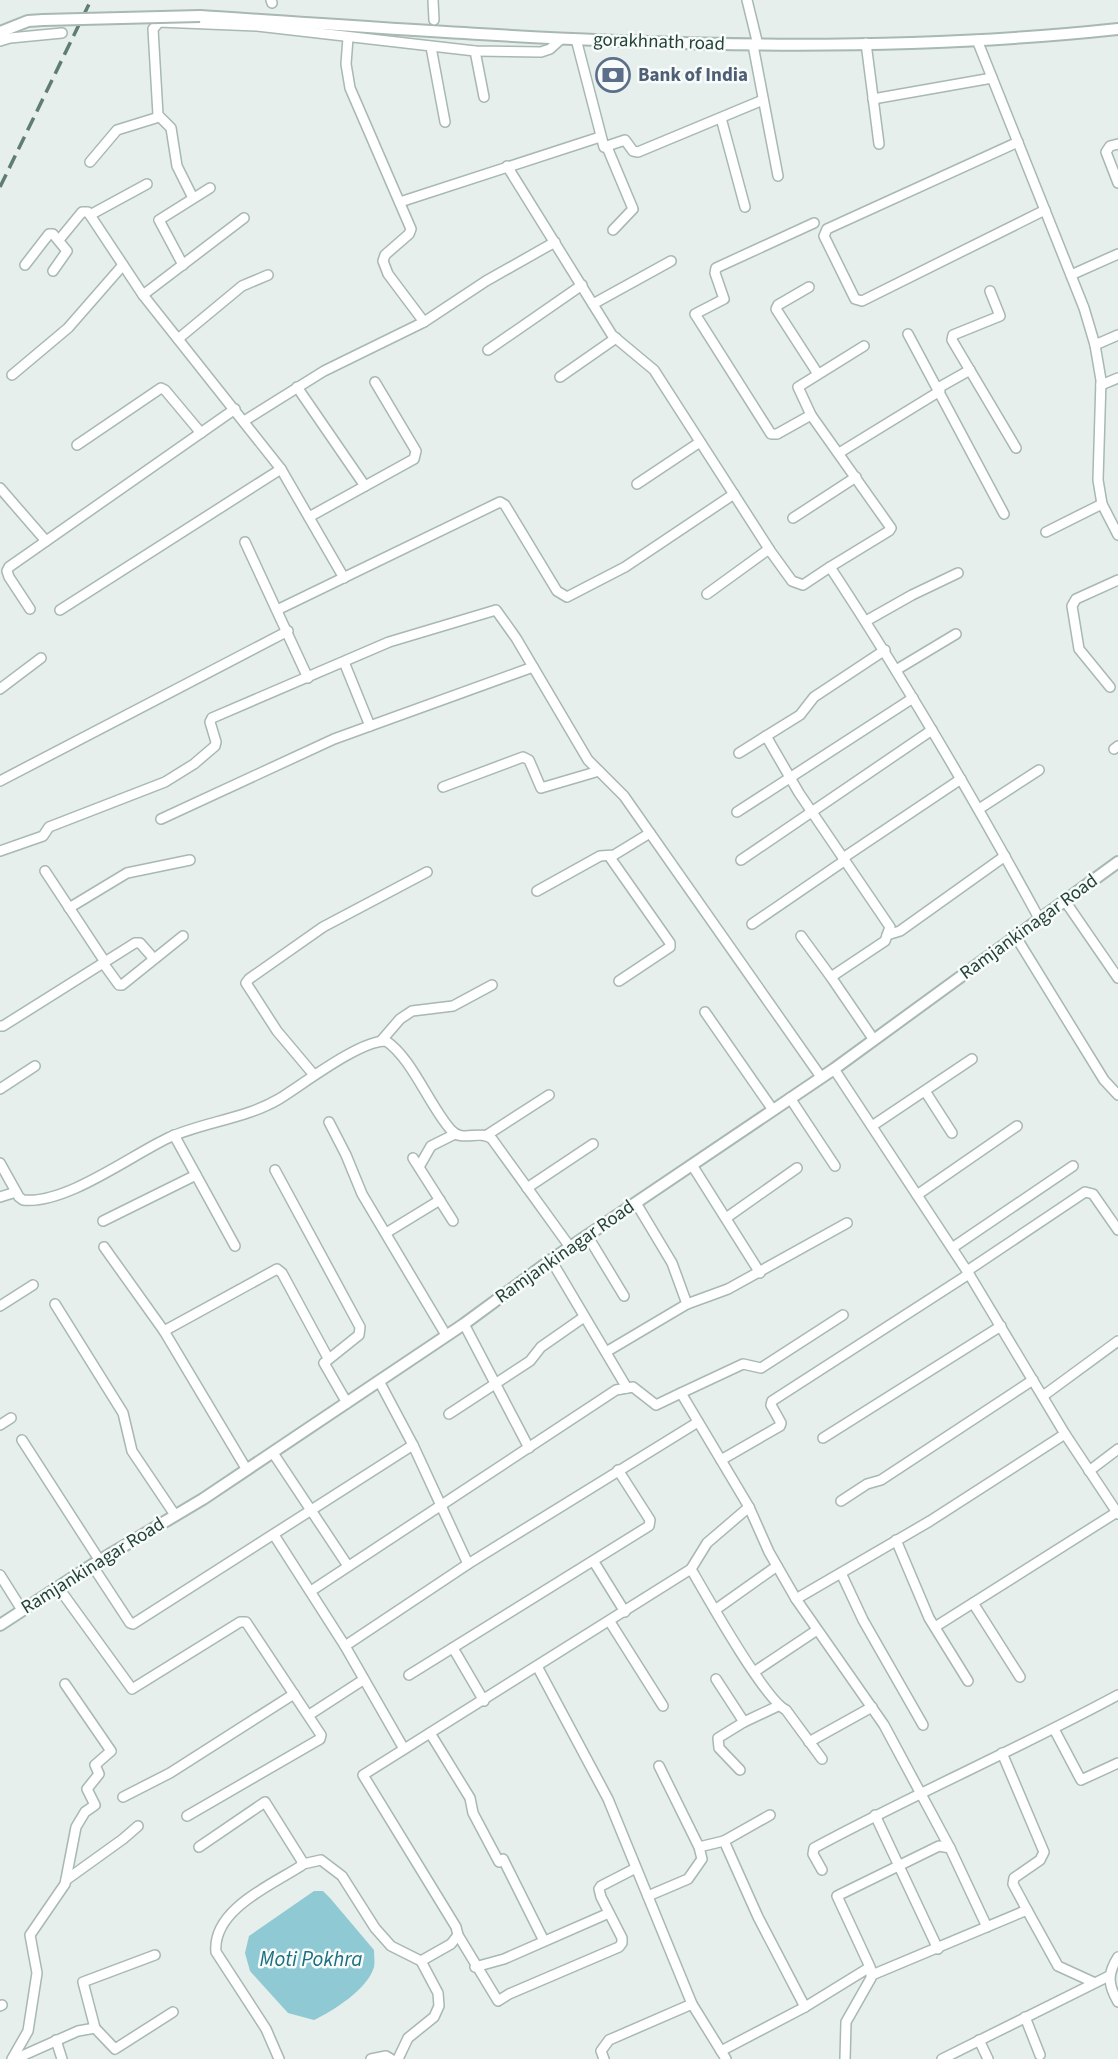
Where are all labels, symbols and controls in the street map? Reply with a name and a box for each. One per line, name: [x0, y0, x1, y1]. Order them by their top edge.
street label: gorakhnath road: [593, 26, 725, 58]
bank icon: Bank of India: [594, 56, 632, 94]
place label: Bank of India: [638, 62, 748, 89]
street label: Ramjankinagar Road: [954, 868, 1104, 986]
street label: Ramjankinagar Road: [490, 1194, 640, 1310]
street label: Ramjankinagar Road: [16, 1511, 170, 1621]
water label: Moti Pokhra: [260, 1944, 362, 1974]

